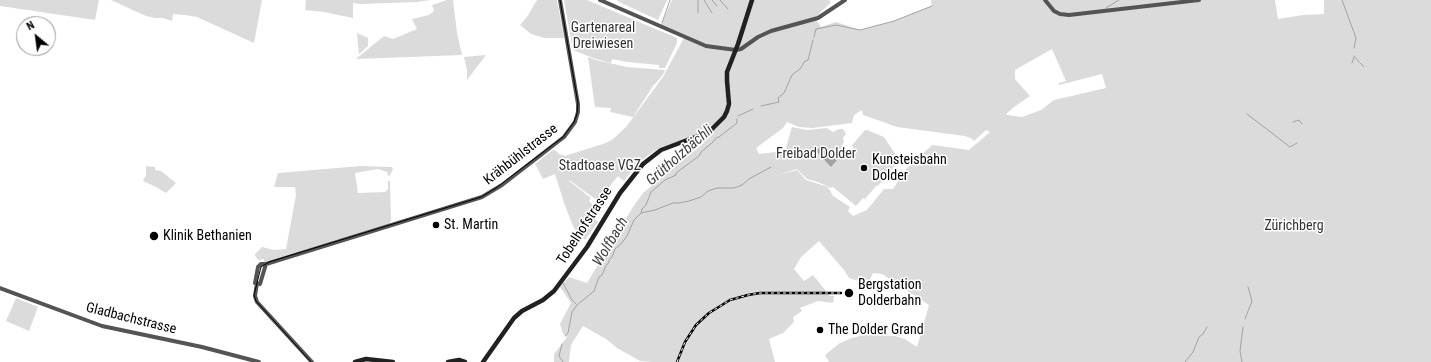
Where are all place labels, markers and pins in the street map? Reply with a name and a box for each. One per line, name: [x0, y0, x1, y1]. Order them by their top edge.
place label: Kunsteisbahn Dolder: [872, 152, 947, 184]
marker: Kunsteisbahn Dolder: [859, 163, 869, 173]
place label: St. Martin: [444, 217, 498, 233]
marker: St. Martin: [431, 220, 441, 230]
place label: Klinik Bethanien: [163, 228, 252, 244]
marker: Klinik Bethanien: [148, 230, 160, 242]
place label: Bergstation Dolderbahn: [858, 277, 922, 310]
marker: Bergstation Dolderbahn: [843, 287, 855, 299]
place label: The Dolder Grand: [828, 322, 924, 338]
marker: The Dolder Grand: [815, 325, 825, 335]

